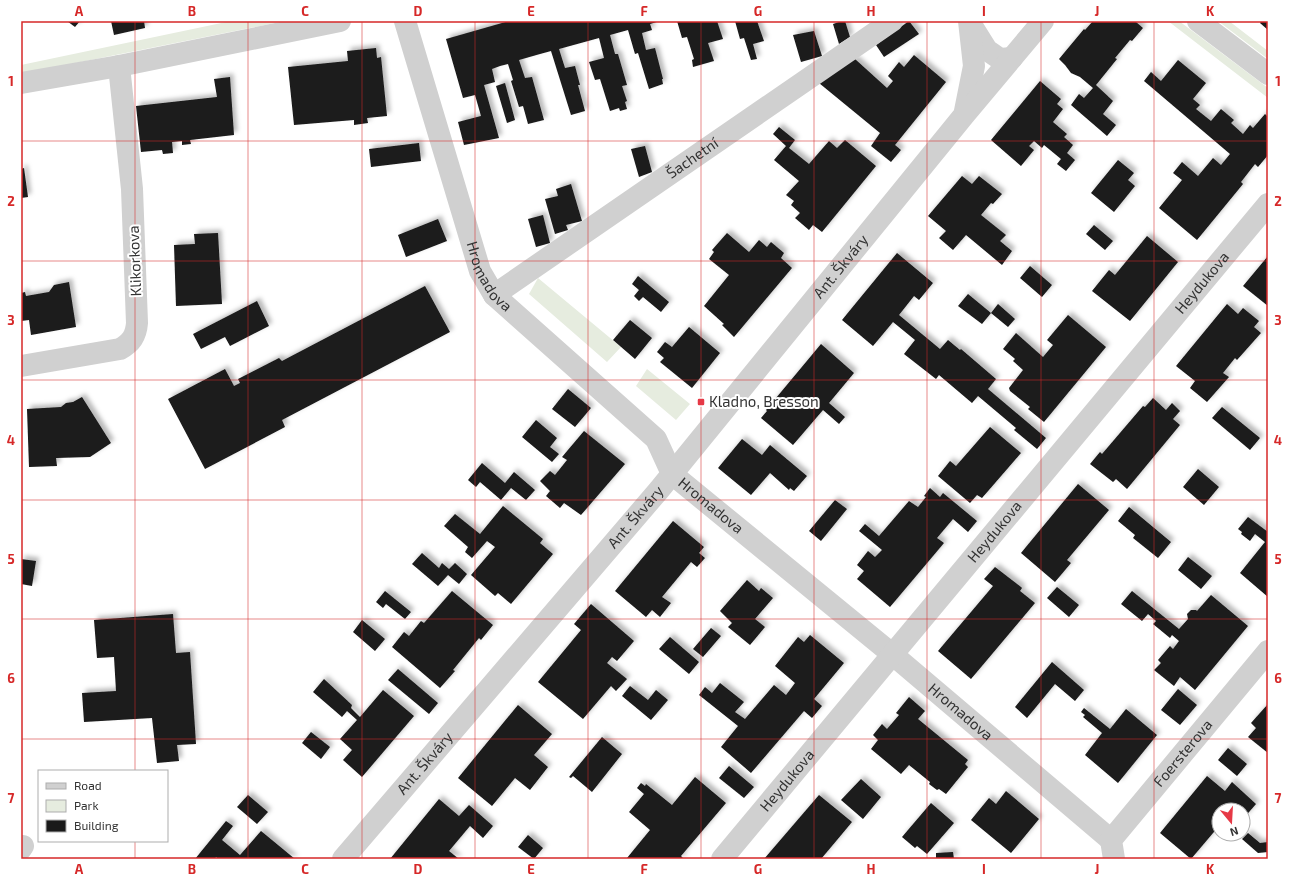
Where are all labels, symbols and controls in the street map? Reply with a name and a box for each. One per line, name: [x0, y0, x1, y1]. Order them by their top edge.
text: A: [75, 3, 84, 19]
text: B: [188, 3, 196, 19]
text: C: [301, 3, 309, 19]
text: D: [414, 3, 423, 19]
text: E: [527, 3, 535, 19]
text: F: [640, 3, 648, 19]
text: G: [754, 3, 762, 19]
text: H: [867, 3, 876, 19]
text: I: [982, 3, 986, 19]
text: J: [1095, 3, 1099, 19]
text: K: [1206, 3, 1215, 19]
text: 1: [8, 73, 14, 89]
text: 1: [1275, 73, 1281, 89]
street label: Šachetní: [663, 133, 722, 182]
text: 2: [7, 193, 15, 209]
text: 2: [1274, 193, 1282, 209]
street label: Klikorkova: [124, 225, 144, 297]
street label: Ant. Škváry: [809, 230, 871, 301]
street label: Hromadova: [464, 239, 516, 315]
street label: Heydukova: [1171, 248, 1232, 317]
text: 3: [7, 312, 15, 328]
text: 3: [1274, 312, 1282, 328]
place label: Kladno, Bresson: [709, 392, 819, 410]
marker: Kladno, Bresson: [696, 397, 706, 407]
text: 4: [7, 432, 15, 448]
text: 4: [1274, 432, 1282, 448]
street label: Hromadova: [675, 473, 748, 537]
street label: Ant. Škváry: [603, 482, 667, 552]
street label: Heydukova: [963, 497, 1025, 566]
text: 5: [7, 551, 15, 567]
text: 5: [1274, 551, 1282, 567]
text: 6: [7, 670, 15, 686]
text: 6: [1274, 670, 1282, 686]
street label: Hromadova: [925, 679, 997, 744]
street label: Foersterova: [1149, 715, 1215, 790]
street label: Ant. Škváry: [392, 728, 456, 798]
street label: Heydukova: [756, 745, 817, 815]
legend: [38, 770, 168, 842]
text: Road: [74, 778, 102, 792]
text: 7: [8, 790, 15, 806]
text: 7: [1275, 790, 1282, 806]
text: Park: [74, 798, 99, 812]
north arrow: [1211, 802, 1251, 842]
text: Building: [74, 818, 119, 832]
text: N: [1228, 825, 1240, 839]
text: A: [75, 861, 84, 877]
text: B: [188, 861, 196, 877]
text: C: [301, 861, 309, 877]
text: D: [414, 861, 423, 877]
text: E: [527, 861, 535, 877]
text: F: [640, 861, 648, 877]
text: G: [754, 861, 762, 877]
text: H: [867, 861, 876, 877]
text: I: [982, 861, 986, 877]
text: J: [1095, 861, 1099, 877]
text: K: [1206, 861, 1215, 877]

